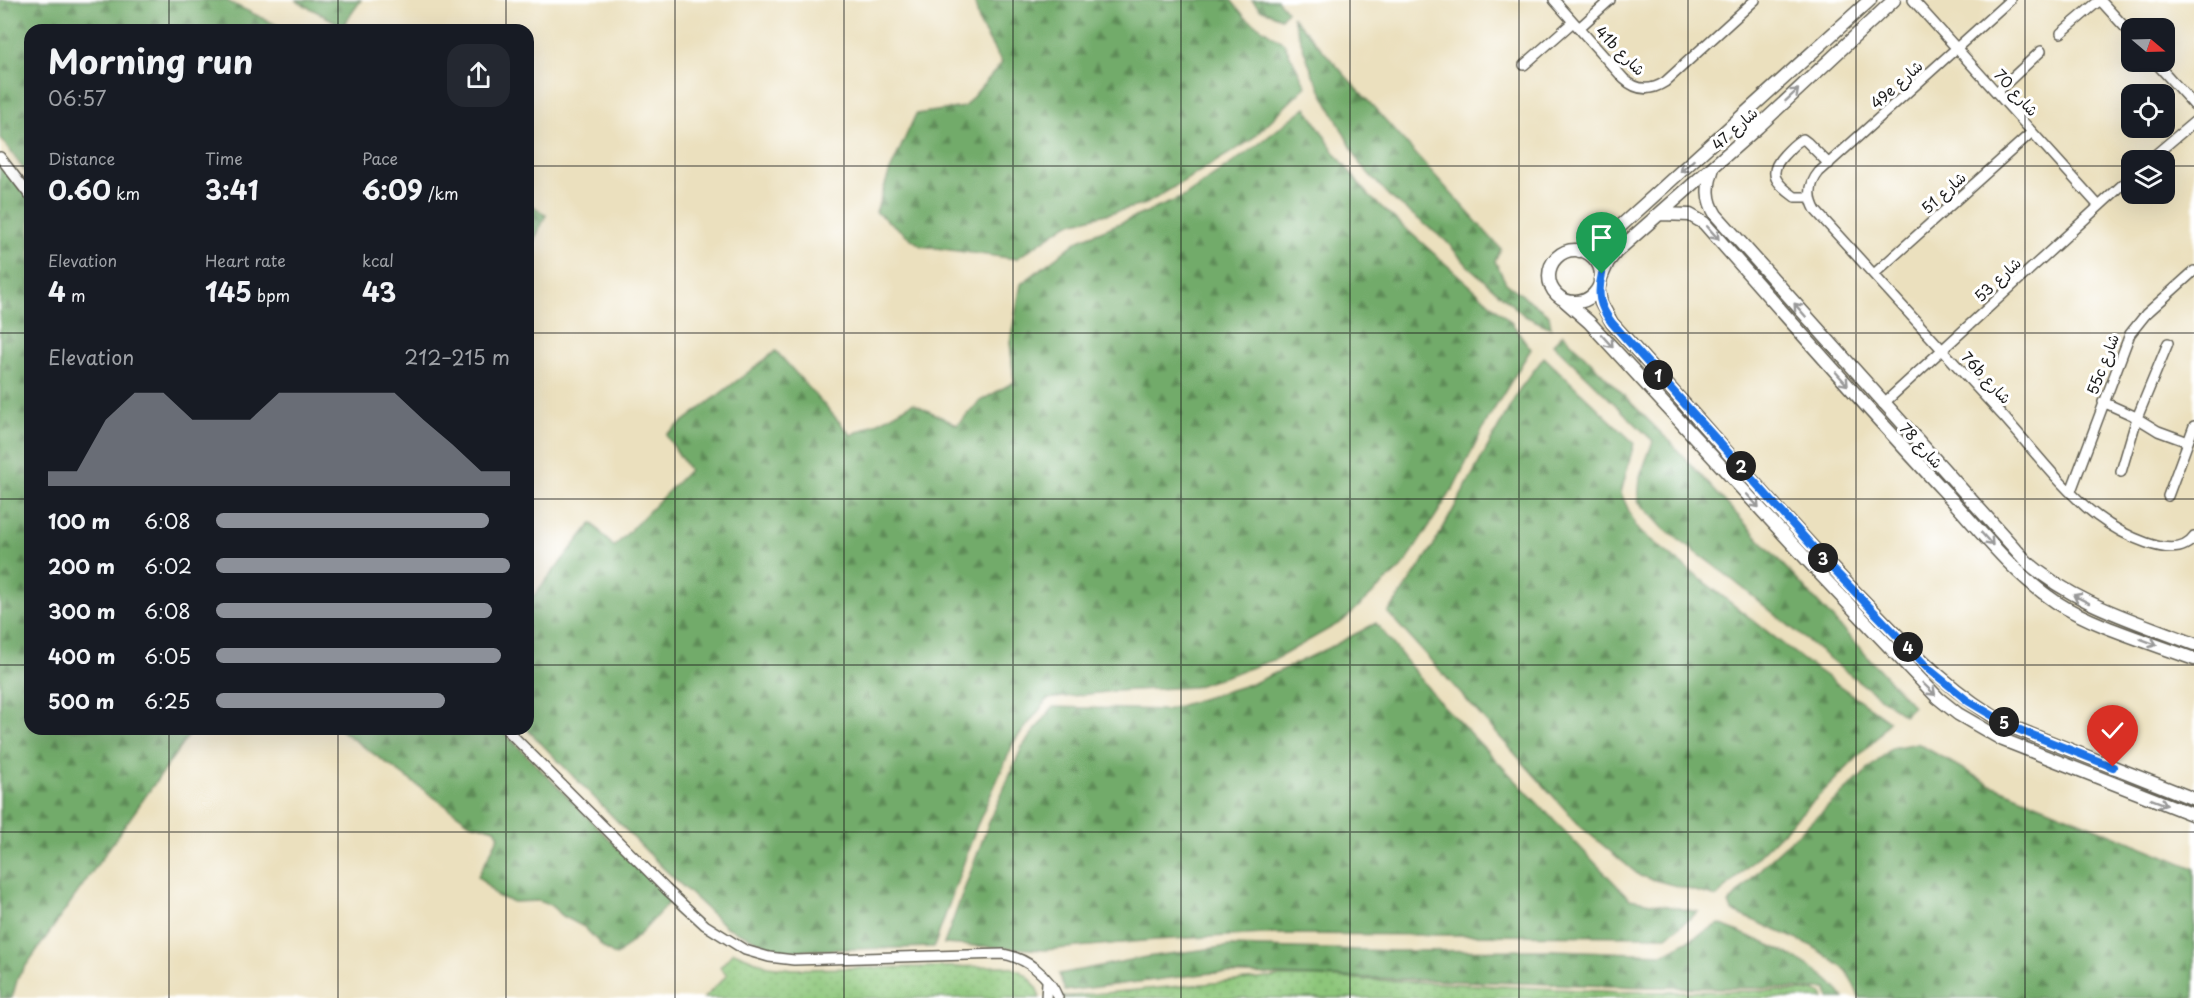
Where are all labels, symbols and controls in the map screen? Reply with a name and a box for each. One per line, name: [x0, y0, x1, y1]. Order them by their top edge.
north arrow: [2121, 18, 2175, 72]
map controls: [2121, 18, 2175, 204]
street label: 41b شارع: [1591, 20, 1651, 80]
text: Morning run: [48, 35, 253, 85]
button: share: [447, 44, 510, 107]
street label: 49e شارع: [1865, 54, 1927, 114]
street label: شارع 70: [1990, 63, 2044, 121]
text: 06:57: [48, 83, 106, 113]
button: locate: [2121, 84, 2175, 138]
one-way arrow: [1784, 88, 1799, 102]
street label: شارع 47: [1706, 101, 1762, 155]
text: Distance: [48, 146, 115, 170]
text: Time: [205, 146, 243, 170]
text: Pace: [362, 146, 398, 170]
button: layers: [2121, 150, 2175, 204]
one-way arrow: [1679, 159, 1694, 173]
street label: شارع 51: [1915, 166, 1971, 218]
text: 0.60: [48, 170, 111, 209]
text: 3:41: [205, 170, 259, 209]
text: 6:09: [362, 170, 423, 209]
text: km: [111, 181, 140, 205]
text: /km: [423, 181, 459, 205]
pin: [1576, 212, 1627, 274]
icon: arrive: [1585, 221, 1618, 254]
one-way arrow: [1706, 225, 1720, 240]
text: Elevation: [48, 248, 117, 272]
text: Heart rate: [205, 248, 286, 272]
text: kcal: [362, 248, 394, 272]
street label: شارع 53: [1968, 251, 2026, 307]
text: 4: [48, 272, 66, 311]
text: 145: [205, 272, 252, 311]
text: 43: [362, 272, 396, 311]
text: m: [66, 283, 85, 307]
text: bpm: [252, 283, 290, 307]
one-way arrow: [1793, 303, 1807, 318]
street label: 55c شارع: [2080, 330, 2124, 398]
one-way arrow: [1600, 333, 1614, 348]
text: Elevation: [48, 342, 134, 372]
text: 212–215 m: [404, 342, 510, 372]
street label: 76b شارع: [1957, 346, 2017, 408]
pin: 1: [1643, 360, 1673, 390]
text: 1: [1654, 363, 1662, 387]
one-way arrow: [1835, 371, 1849, 386]
street label: شارع 78: [1895, 417, 1949, 473]
pin: 2: [1726, 451, 1756, 481]
text: 2: [1735, 454, 1747, 478]
one-way arrow: [1746, 493, 1760, 508]
text: 100 m: [48, 506, 110, 536]
text: 6:08: [144, 506, 191, 536]
one-way arrow: [1980, 531, 1994, 546]
pin: 3: [1808, 543, 1838, 573]
text: 3: [1818, 546, 1828, 570]
text: 200 m: [48, 551, 115, 581]
text: 6:02: [144, 551, 192, 581]
one-way arrow: [2073, 592, 2091, 604]
text: 300 m: [48, 596, 116, 626]
text: 6:08: [144, 596, 191, 626]
pin: 4: [1893, 632, 1923, 662]
text: 4: [1903, 635, 1913, 659]
one-way arrow: [2139, 637, 2158, 648]
text: 400 m: [48, 641, 116, 671]
text: 6:05: [144, 641, 191, 671]
one-way arrow: [1921, 682, 1936, 696]
text: 500 m: [48, 686, 115, 716]
text: 6:25: [144, 686, 190, 716]
pin: [2087, 705, 2138, 767]
pin: 5: [1989, 707, 2019, 737]
text: 5: [1999, 710, 2009, 734]
icon: check: [2096, 714, 2129, 747]
one-way arrow: [2149, 797, 2168, 808]

